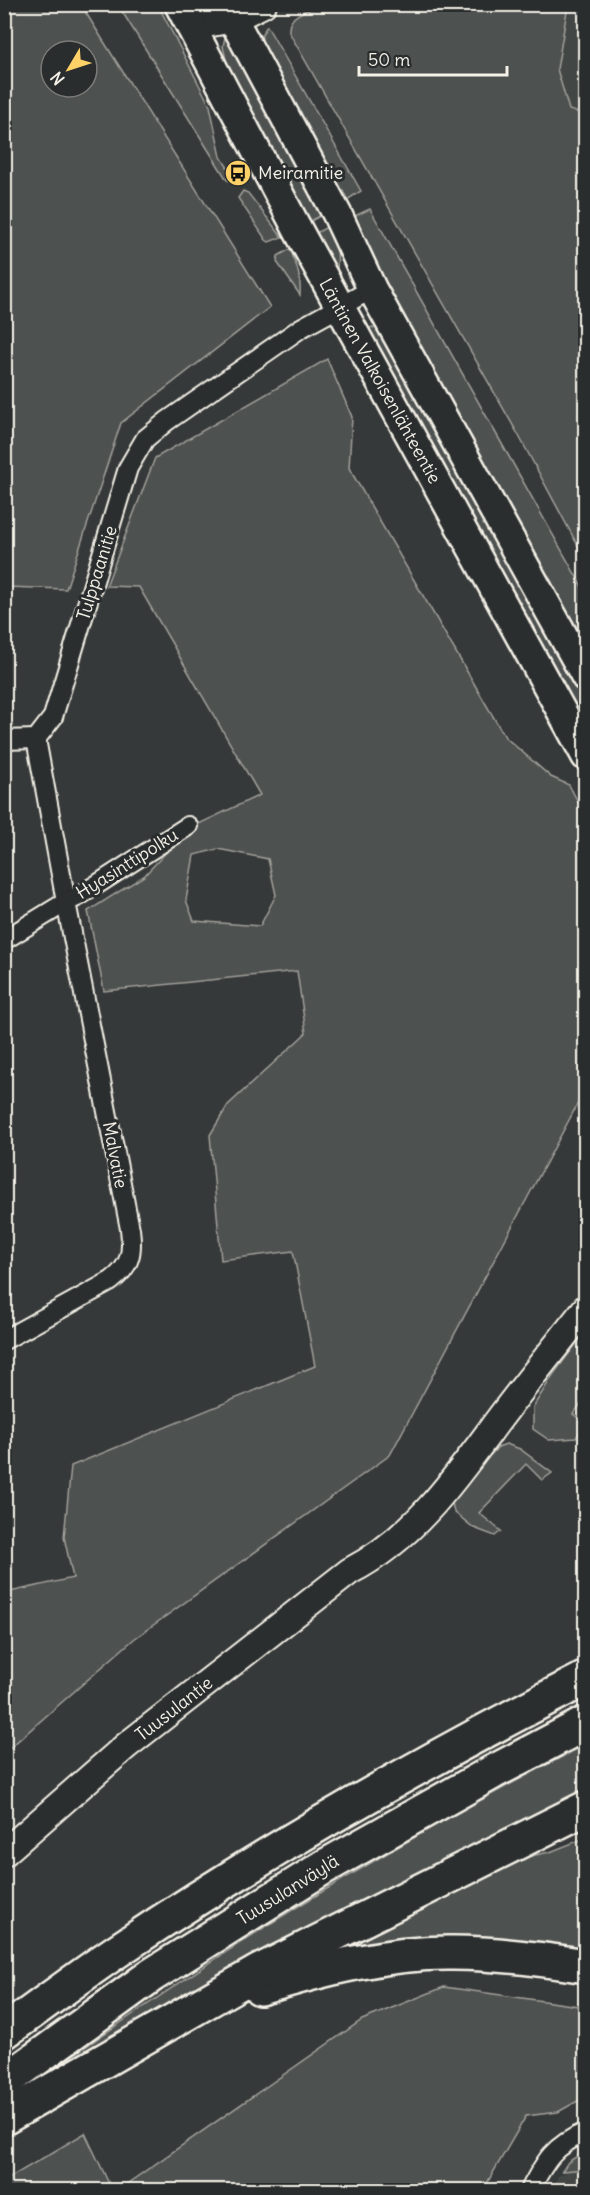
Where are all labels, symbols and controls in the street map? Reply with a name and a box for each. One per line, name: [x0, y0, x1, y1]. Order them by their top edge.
north arrow: [39, 39, 99, 99]
scale bar: [359, 39, 508, 77]
text: 50 m: [368, 48, 410, 71]
text: N: [46, 68, 69, 89]
bus stop icon: Meiramitie: [223, 158, 253, 188]
place label: Meiramitie: [258, 161, 343, 184]
street label: Läntinen Valkoisenlähteentie: [314, 274, 447, 488]
street label: Tulppaanitie: [71, 523, 122, 623]
street label: Hyasinttipolku: [71, 823, 182, 904]
street label: Malvatie: [98, 1120, 133, 1190]
street label: Tuusulantie: [130, 1671, 217, 1746]
street label: Tuusulanväylä: [233, 1849, 343, 1930]

